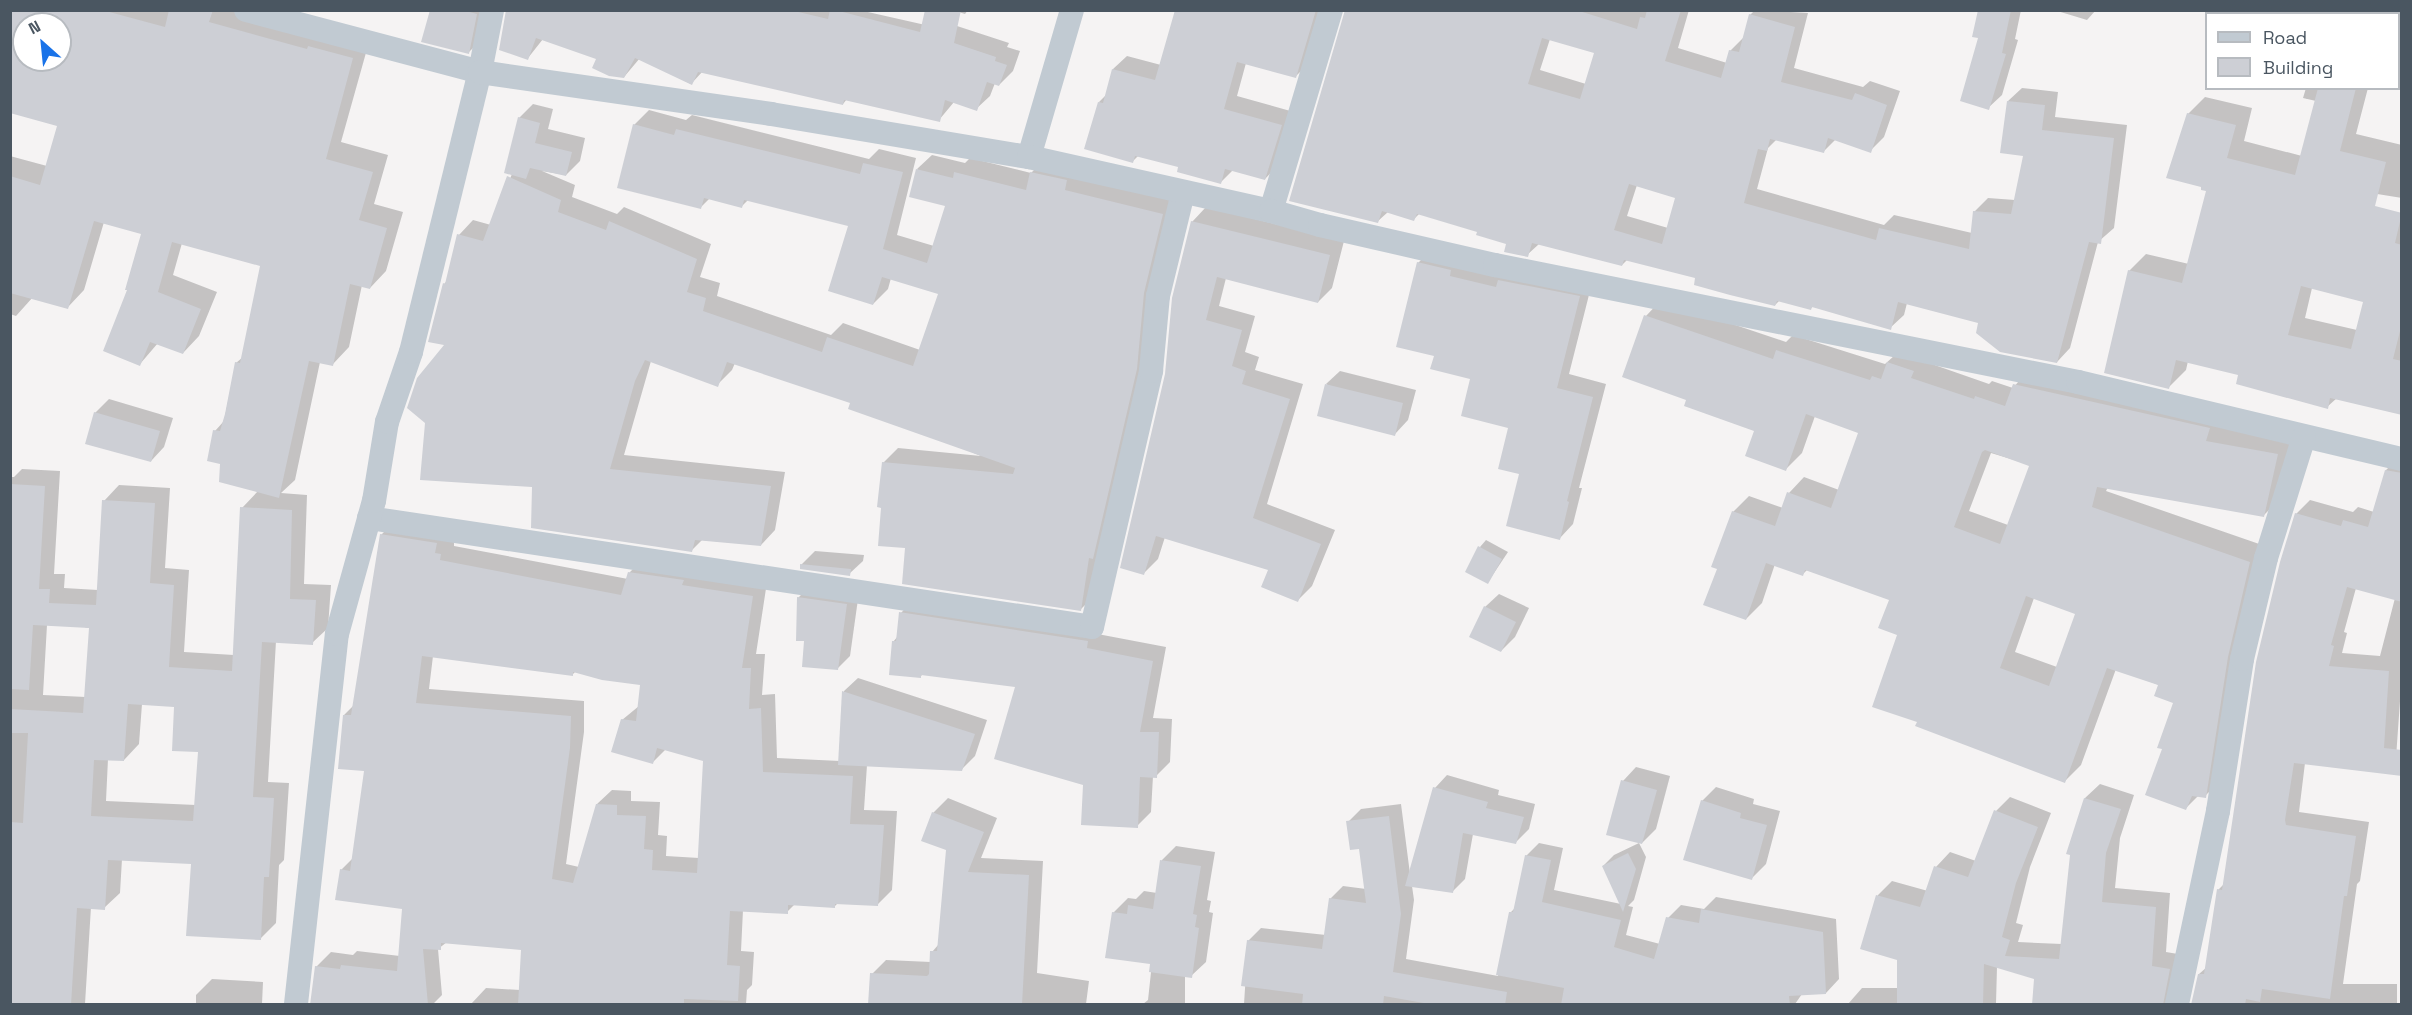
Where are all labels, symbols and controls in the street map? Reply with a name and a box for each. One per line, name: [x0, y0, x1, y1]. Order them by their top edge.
north arrow: [12, 12, 72, 72]
legend: [2205, 12, 2400, 90]
text: N: [25, 16, 44, 39]
text: Road: [2263, 26, 2307, 49]
text: Building: [2263, 56, 2333, 79]

